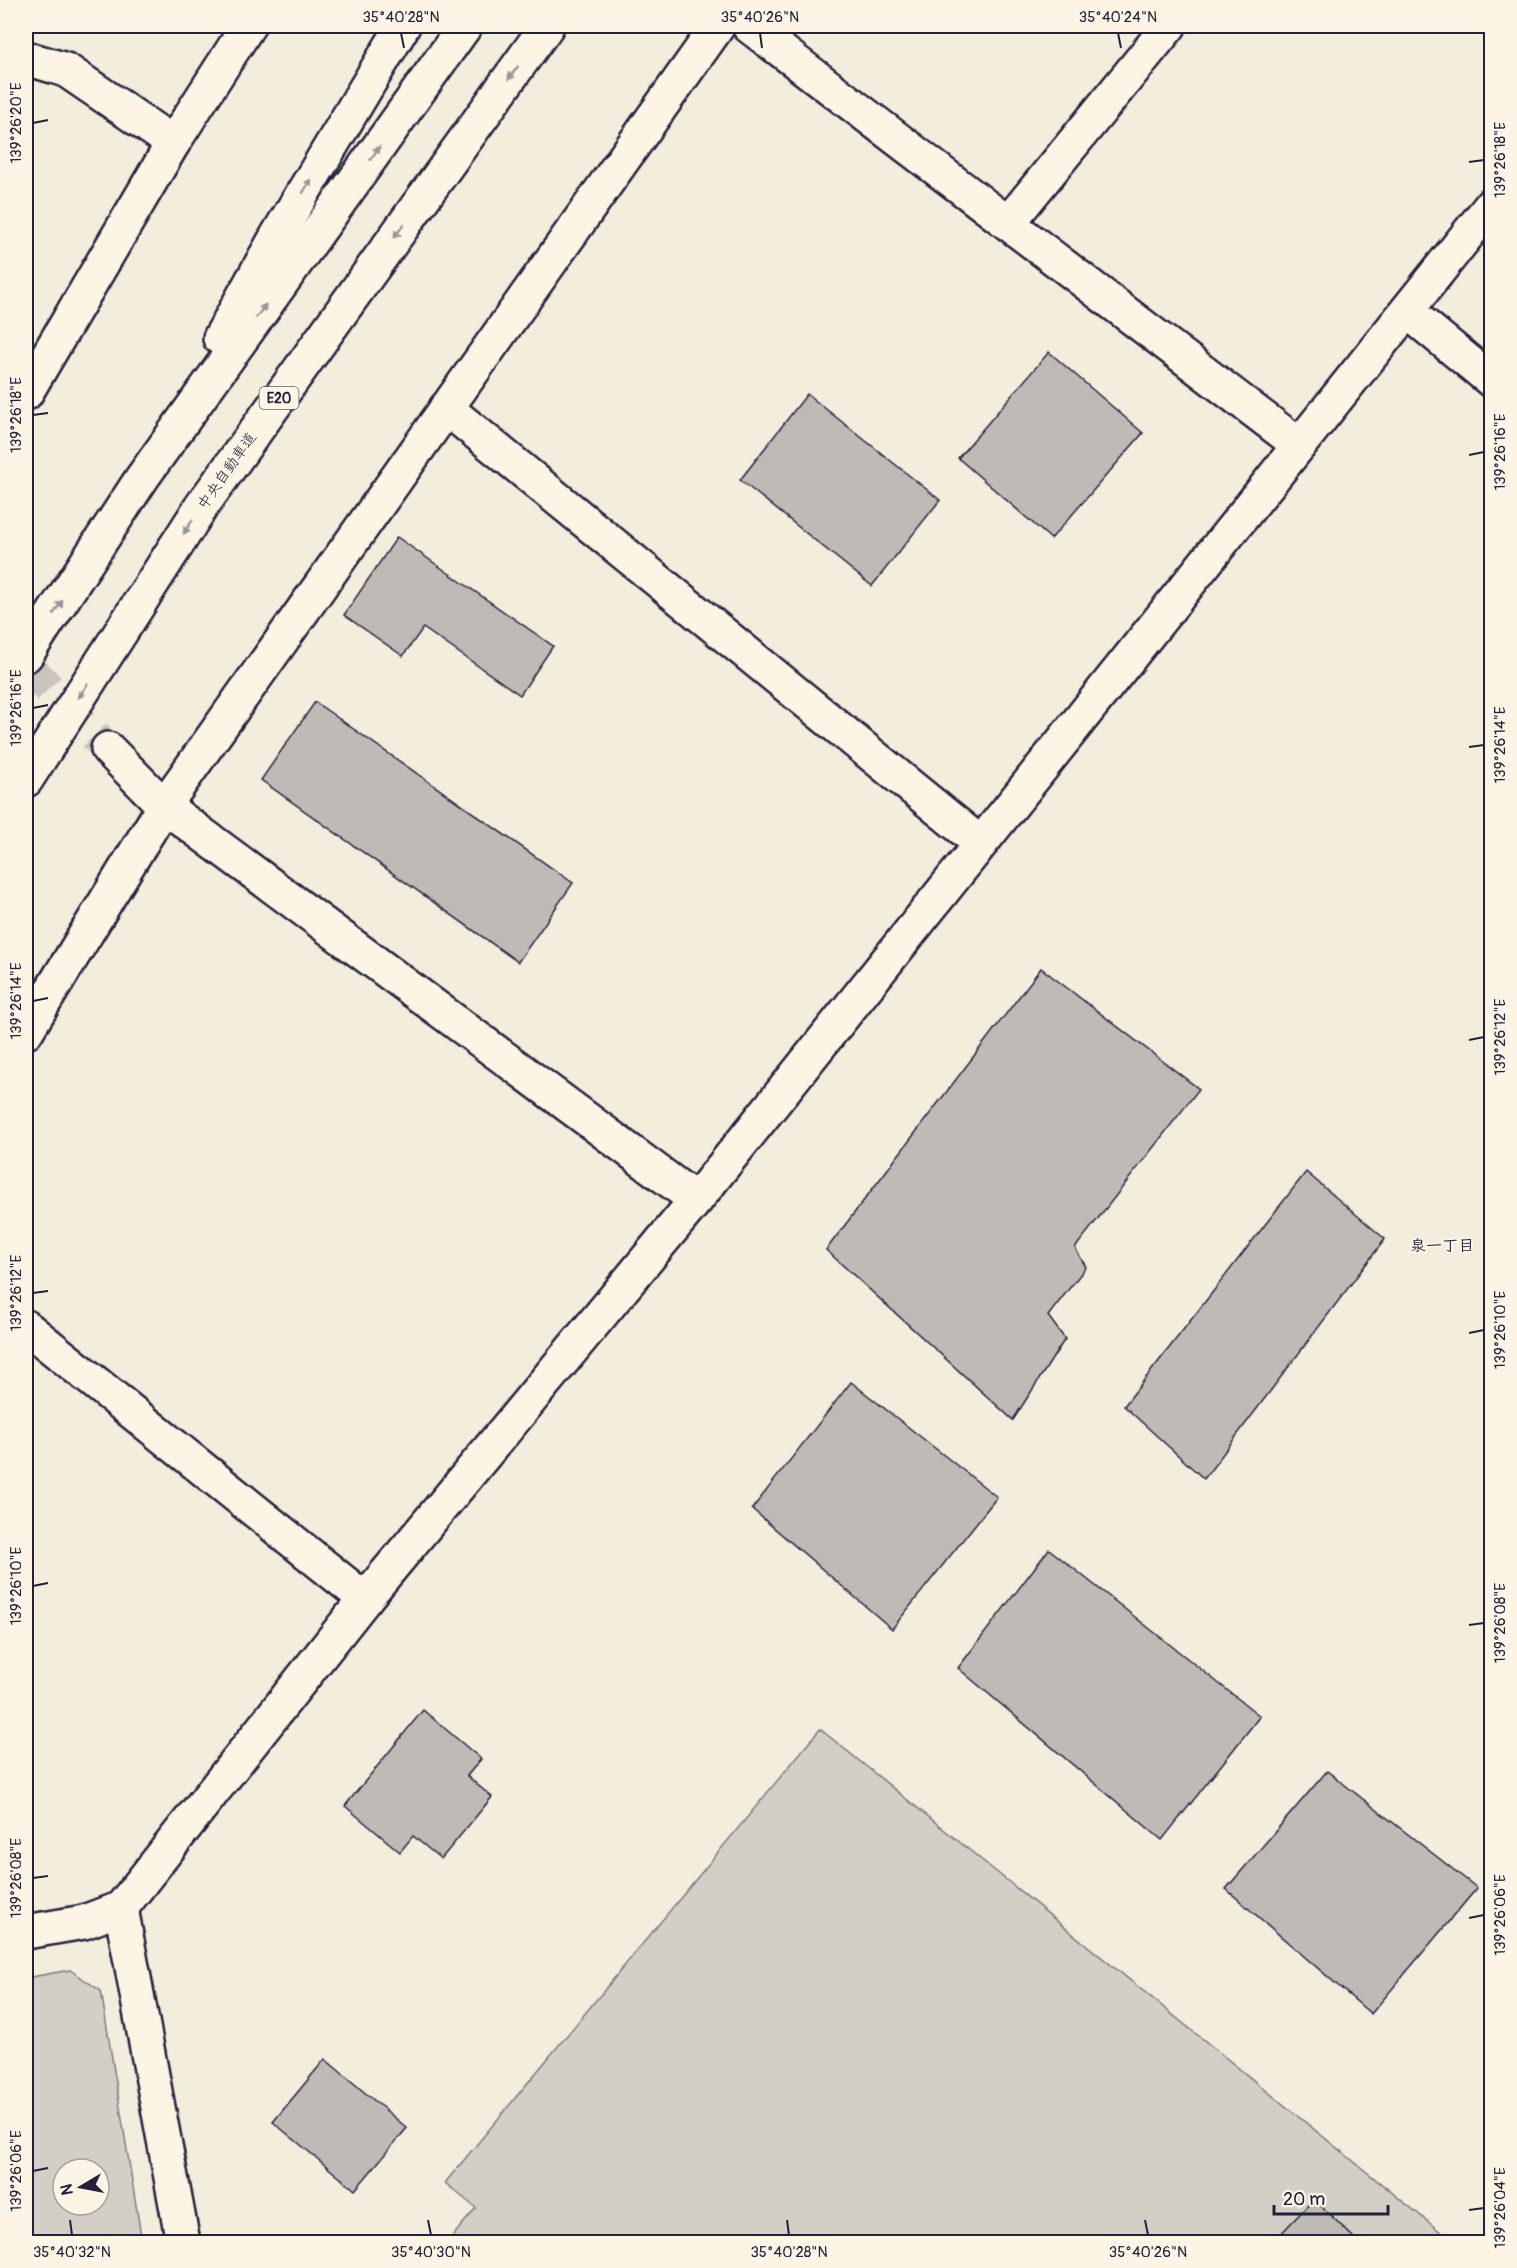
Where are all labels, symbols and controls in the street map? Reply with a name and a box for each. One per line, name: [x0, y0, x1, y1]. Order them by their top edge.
text: 35°40'28"N: [362, 8, 440, 27]
text: 35°40'26"N: [721, 8, 799, 27]
text: 35°40'24"N: [1079, 8, 1157, 27]
one-way arrow: [507, 65, 519, 80]
text: 139°26'20"E: [7, 82, 26, 164]
text: 139°26'18"E: [1491, 122, 1510, 198]
one-way arrow: [369, 145, 381, 161]
one-way arrow: [302, 178, 313, 194]
one-way arrow: [393, 223, 405, 239]
one-way arrow: [255, 304, 267, 319]
text: 139°26'18"E: [7, 377, 26, 453]
road number: E20: [260, 387, 298, 409]
text: 139°26'16"E: [1491, 413, 1510, 491]
street label: 中央自動車道: [193, 429, 261, 513]
one-way arrow: [183, 519, 194, 535]
one-way arrow: [52, 598, 63, 615]
text: 139°26'16"E: [7, 669, 26, 747]
one-way arrow: [77, 683, 88, 699]
text: 139°26'14"E: [1491, 706, 1510, 784]
text: 139°26'14"E: [7, 962, 26, 1040]
text: 139°26'12"E: [1491, 998, 1510, 1075]
district label: 泉一丁目: [1410, 1236, 1474, 1256]
text: 139°26'12"E: [7, 1254, 26, 1331]
text: 139°26'10"E: [1491, 1290, 1510, 1369]
text: 139°26'10"E: [7, 1546, 26, 1625]
text: 139°26'08"E: [1491, 1583, 1510, 1663]
text: 139°26'08"E: [7, 1838, 26, 1918]
text: 139°26'06"E: [1491, 1874, 1510, 1956]
text: 139°26'06"E: [7, 2130, 26, 2212]
north arrow: [51, 2157, 111, 2217]
text: 139°26'04"E: [1491, 2167, 1510, 2249]
scale bar: [1274, 2178, 1388, 2216]
text: N: [56, 2182, 78, 2196]
text: 20 m: [1283, 2188, 1325, 2211]
text: 35°40'32"N: [33, 2243, 111, 2262]
text: 35°40'30"N: [391, 2243, 471, 2262]
text: 35°40'28"N: [750, 2243, 828, 2262]
text: 35°40'26"N: [1109, 2243, 1187, 2262]

